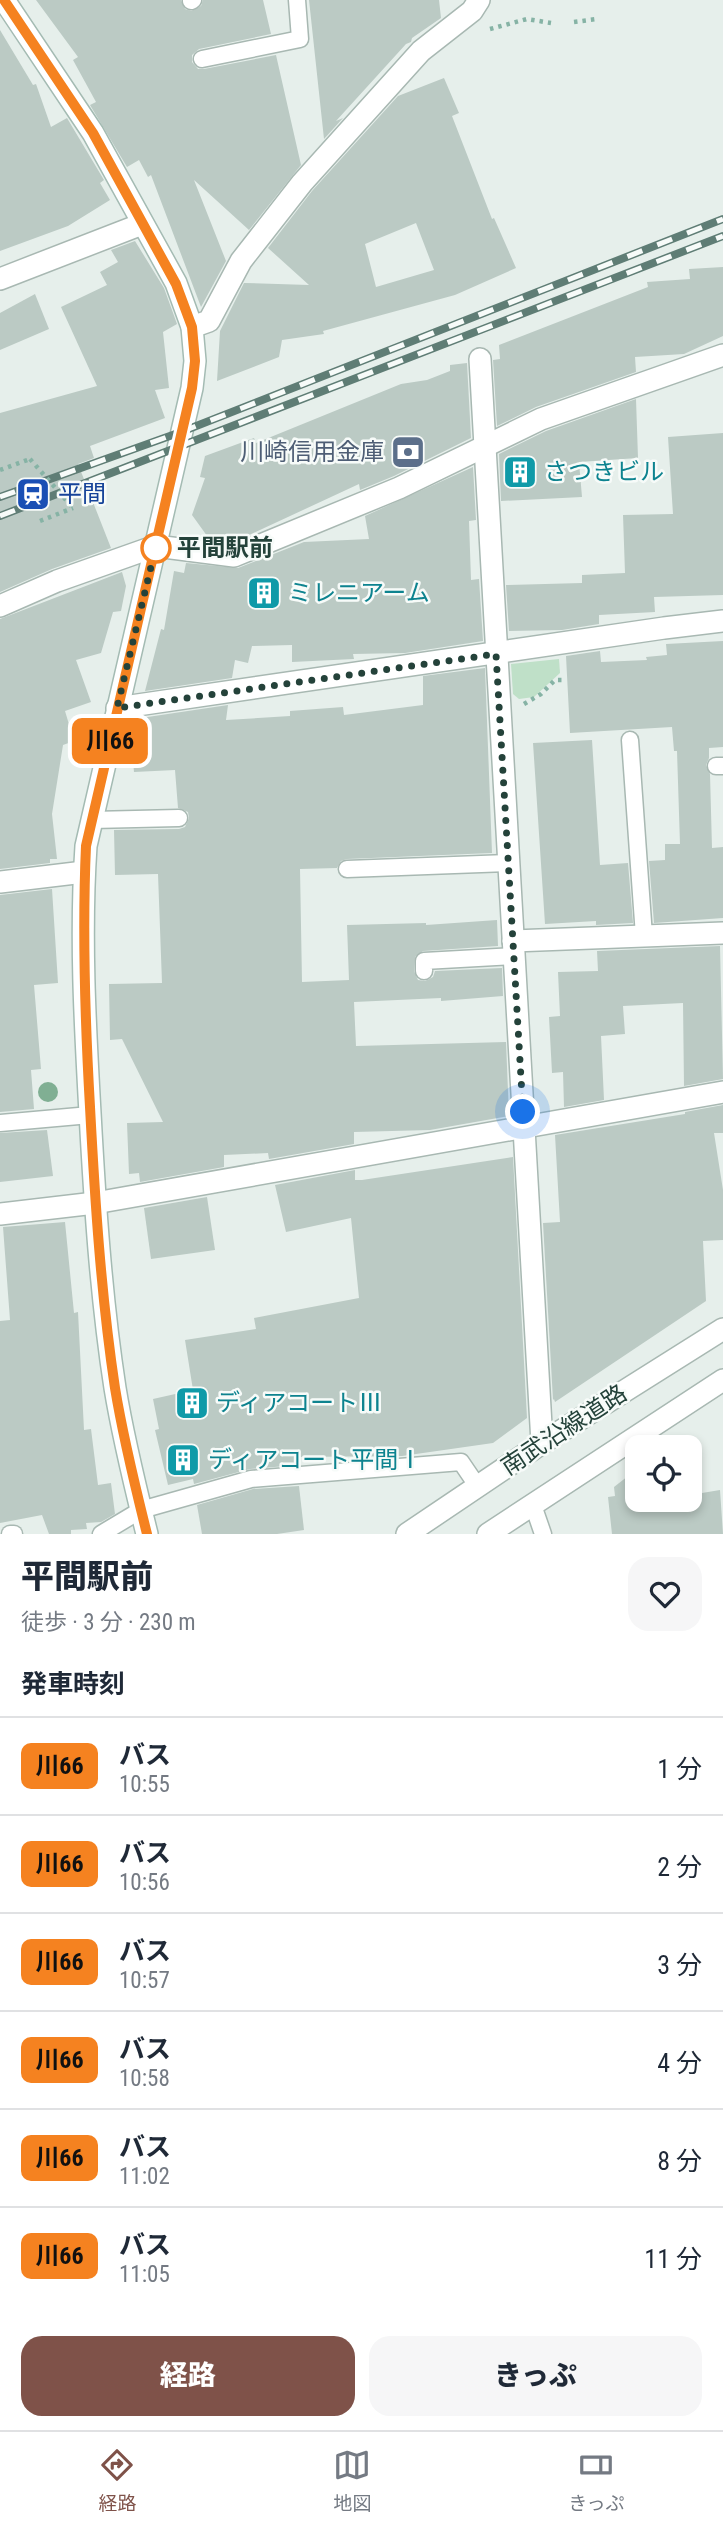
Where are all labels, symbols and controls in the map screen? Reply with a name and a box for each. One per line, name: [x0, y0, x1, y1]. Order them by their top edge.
bank icon: 川崎信用金庫: [389, 433, 427, 471]
place label: 川崎信用金庫: [240, 438, 384, 466]
building icon: さつきビル: [501, 453, 539, 491]
place label: さつきビル: [544, 458, 664, 486]
station icon: 平間: [14, 475, 52, 513]
place label: 平間: [58, 480, 106, 508]
marker: 平間駅前: [141, 533, 171, 563]
place label: 平間駅前: [177, 534, 273, 562]
building icon: ミレニアーム: [245, 574, 283, 612]
place label: ミレニアーム: [288, 579, 430, 607]
line badge: 川66: [70, 718, 150, 764]
text: 川66: [86, 727, 134, 755]
your location: [505, 1094, 540, 1129]
street label: 南武沿線道路: [496, 1379, 632, 1481]
building icon: ディアコートⅢ: [173, 1384, 211, 1422]
place label: ディアコートⅢ: [216, 1389, 382, 1417]
map controls: [625, 1435, 702, 1512]
button: locate: [625, 1435, 702, 1512]
building icon: ディアコート平間Ⅰ: [164, 1441, 202, 1479]
place label: ディアコート平間Ⅰ: [208, 1446, 422, 1474]
text: 平間駅前: [21, 1557, 153, 1596]
button: heart: [628, 1557, 702, 1631]
text: 徒歩 · 3 分 · 230 m: [21, 1609, 196, 1636]
text: 発車時刻: [21, 1669, 125, 1699]
text: バス: [119, 1740, 171, 1770]
text: 川66: [35, 1752, 84, 1780]
text: 1 分: [657, 1754, 702, 1784]
text: 10:55: [119, 1771, 170, 1798]
text: バス: [119, 1838, 171, 1868]
text: 川66: [35, 1850, 84, 1878]
text: 2 分: [657, 1852, 702, 1882]
text: 10:56: [119, 1869, 170, 1896]
text: バス: [119, 1936, 171, 1966]
text: 川66: [35, 1948, 84, 1976]
text: 3 分: [657, 1950, 702, 1980]
text: 10:57: [119, 1967, 170, 1994]
text: バス: [119, 2034, 171, 2064]
text: 川66: [35, 2046, 84, 2074]
text: 4 分: [657, 2048, 702, 2078]
text: 10:58: [119, 2065, 170, 2092]
text: バス: [119, 2132, 171, 2162]
text: 川66: [35, 2144, 84, 2172]
text: 8 分: [657, 2146, 702, 2176]
text: 11:02: [119, 2163, 170, 2190]
text: バス: [119, 2230, 171, 2260]
text: 川66: [35, 2242, 84, 2270]
text: 11 分: [644, 2244, 702, 2274]
text: 11:05: [119, 2261, 170, 2288]
button: 経路: [21, 2336, 355, 2416]
button: きっぷ: [369, 2336, 702, 2416]
tab: 経路: [98, 2446, 136, 2515]
tab: 地図: [333, 2446, 371, 2515]
tab: きっぷ: [568, 2446, 625, 2515]

